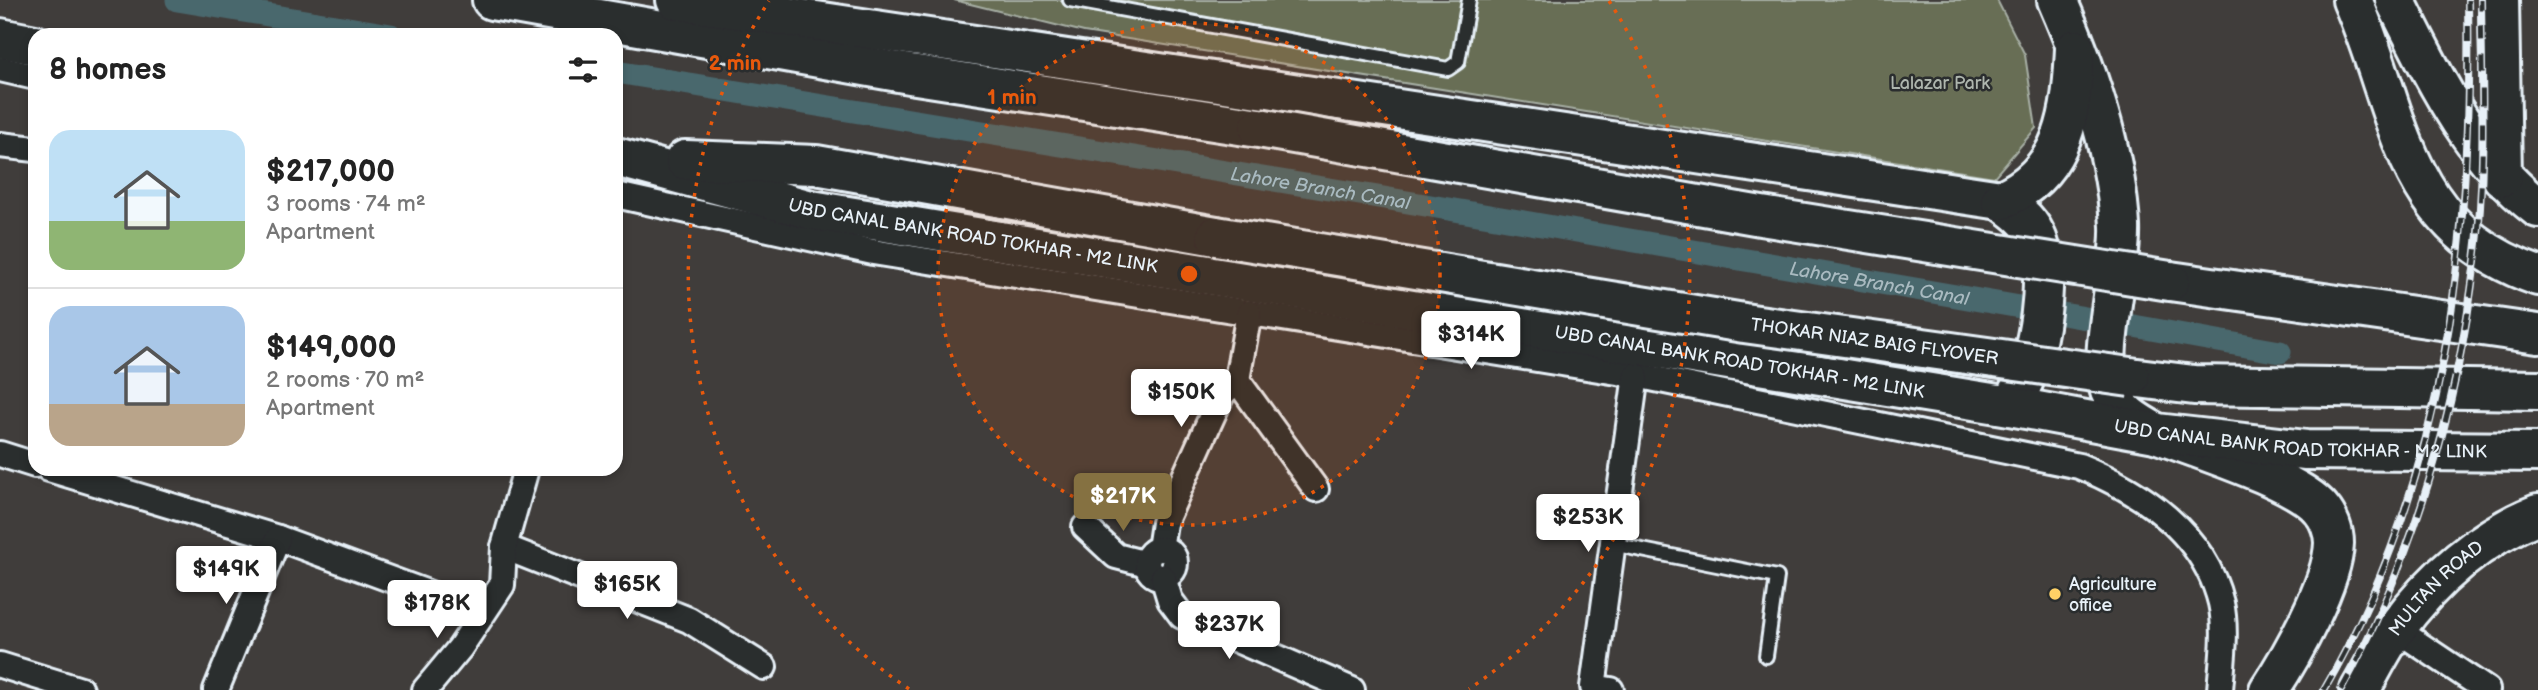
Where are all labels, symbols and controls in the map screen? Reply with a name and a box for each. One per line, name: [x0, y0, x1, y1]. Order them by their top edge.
icon: filters: [564, 51, 602, 89]
text: 2 min: [708, 51, 762, 76]
text: 8 homes: [49, 52, 166, 88]
park label: Lalazar Park: [1890, 73, 1990, 94]
text: 1 min: [987, 85, 1037, 110]
text: $217,000: [266, 154, 395, 190]
icon: home: [105, 158, 189, 242]
water label: Lahore Branch Canal: [1229, 163, 1413, 215]
text: 3 rooms · 74 m²: [266, 190, 426, 218]
street label: UBD CANAL BANK ROAD TOKHAR - M2 LINK: [786, 194, 1159, 278]
text: Apartment: [266, 218, 375, 246]
water label: Lahore Branch Canal: [1788, 258, 1971, 311]
centre of rings: [1177, 262, 1201, 286]
pin: $314K: [1422, 312, 1520, 371]
street label: THOKAR NIAZ BAIG FLYOVER: [1749, 314, 2000, 369]
text: $314K: [1437, 320, 1505, 348]
street label: UBD CANAL BANK ROAD TOKHAR - M2 LINK: [1553, 322, 1926, 403]
text: $149,000: [266, 330, 396, 366]
icon: home: [105, 334, 189, 418]
text: 2 rooms · 70 m²: [266, 366, 425, 394]
pin: $150K: [1132, 370, 1230, 429]
text: $150K: [1147, 378, 1215, 406]
text: Apartment: [266, 394, 375, 422]
street label: UBD CANAL BANK ROAD TOKHAR - M2 LINK: [2112, 415, 2487, 463]
pin: $217K: [1074, 474, 1172, 533]
text: $217K: [1090, 482, 1156, 510]
pin: $253K: [1539, 494, 1637, 554]
text: $253K: [1552, 503, 1624, 531]
street label: MULTAN ROAD: [2384, 537, 2487, 640]
pin: $149K: [177, 546, 275, 606]
text: $149K: [192, 555, 260, 583]
pin: $165K: [578, 562, 676, 621]
text: $165K: [593, 570, 661, 598]
place label: Agriculture office: [2069, 574, 2157, 616]
pin: $178K: [388, 580, 486, 640]
marker: Agriculture office: [2047, 586, 2063, 602]
text: $178K: [404, 589, 471, 617]
pin: $237K: [1180, 602, 1278, 661]
text: $237K: [1194, 610, 1264, 638]

